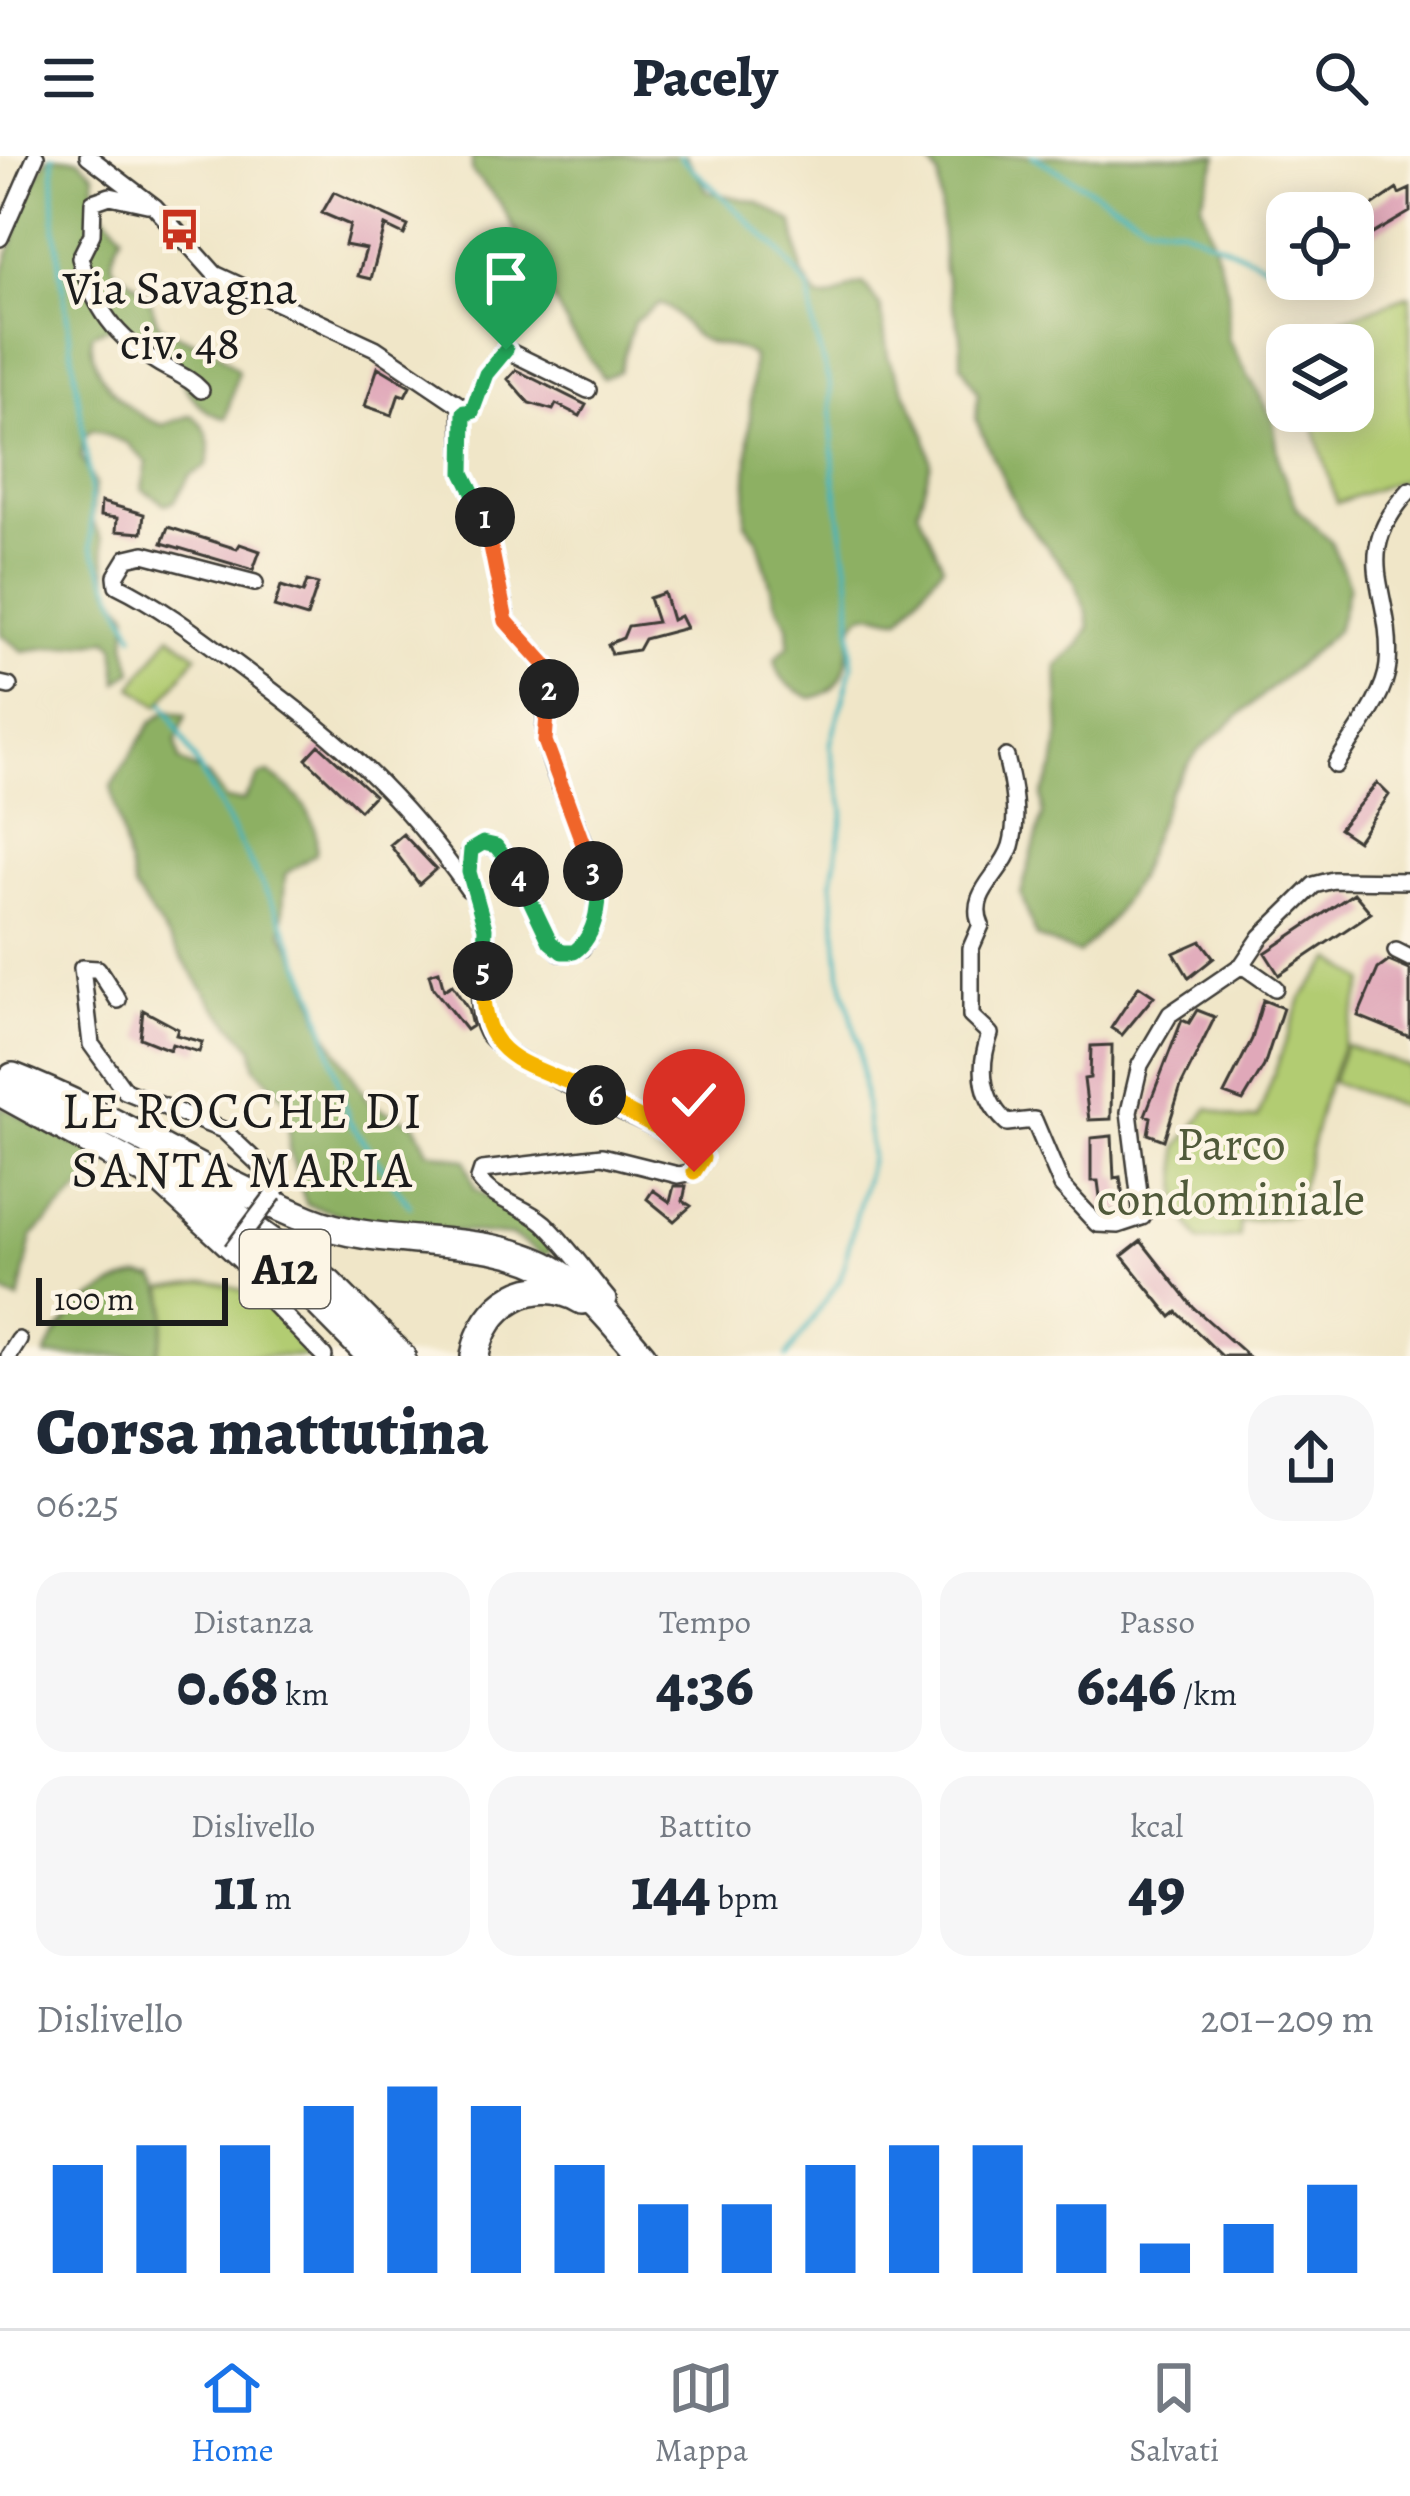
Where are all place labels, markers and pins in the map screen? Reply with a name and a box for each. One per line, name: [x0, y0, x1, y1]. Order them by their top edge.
bus stop icon: Via Savagna civ. 48: [157, 207, 203, 253]
pin: [455, 227, 557, 350]
place label: Via Savagna civ. 48: [62, 255, 298, 376]
pin: 1: [455, 487, 515, 547]
pin: 2: [519, 659, 579, 719]
pin: 3: [563, 841, 623, 901]
pin: 4: [489, 847, 549, 907]
pin: 5: [453, 941, 513, 1001]
pin: [643, 1049, 745, 1172]
pin: 6: [566, 1065, 626, 1125]

